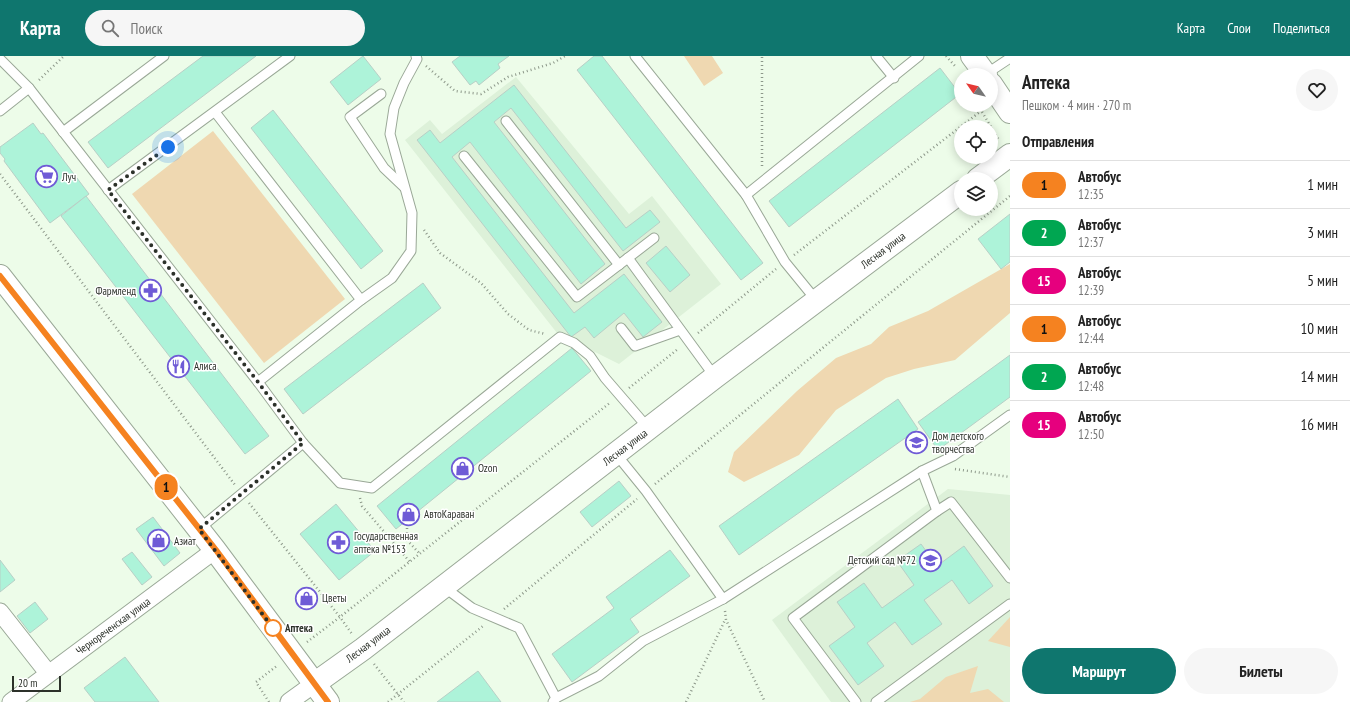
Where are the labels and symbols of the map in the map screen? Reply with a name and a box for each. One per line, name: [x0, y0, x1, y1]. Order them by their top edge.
north arrow: [954, 68, 998, 112]
your location: [158, 137, 178, 157]
supermarket icon: Луч: [33, 164, 59, 190]
place label: Луч: [61, 170, 76, 184]
street label: Лесная улица: [857, 229, 908, 272]
pharmacy icon: Фармленд: [138, 278, 164, 304]
place label: Фармленд: [95, 284, 136, 298]
restaurant icon: Алиса: [165, 353, 191, 379]
place label: Алиса: [194, 359, 217, 373]
street label: Лесная улица: [599, 426, 650, 469]
school or university icon: Дом детского творчества: [904, 429, 930, 455]
place label: Дом детского творчества: [932, 429, 984, 456]
shop icon: Ozon: [449, 455, 475, 481]
place label: Ozon: [478, 461, 497, 475]
line badge: 1: [153, 474, 179, 500]
shop icon: АвтоКараван: [396, 501, 422, 527]
place label: АвтоКараван: [424, 507, 475, 521]
shop icon: Азиат: [145, 528, 171, 554]
pharmacy icon: Государственная аптека №153: [325, 529, 351, 555]
place label: Государственная аптека №153: [354, 529, 418, 556]
place label: Азиат: [174, 534, 196, 548]
school or university icon: Детский сад №72: [918, 547, 944, 573]
place label: Детский сад №72: [848, 553, 916, 567]
shop icon: Цветы: [293, 585, 319, 611]
place label: Цветы: [322, 591, 347, 605]
street label: Чернореченская улица: [73, 594, 153, 658]
marker: Аптека: [264, 619, 282, 637]
place label: Аптека: [284, 621, 313, 635]
street label: Лесная улица: [342, 623, 393, 666]
scale bar: [12, 674, 61, 693]

